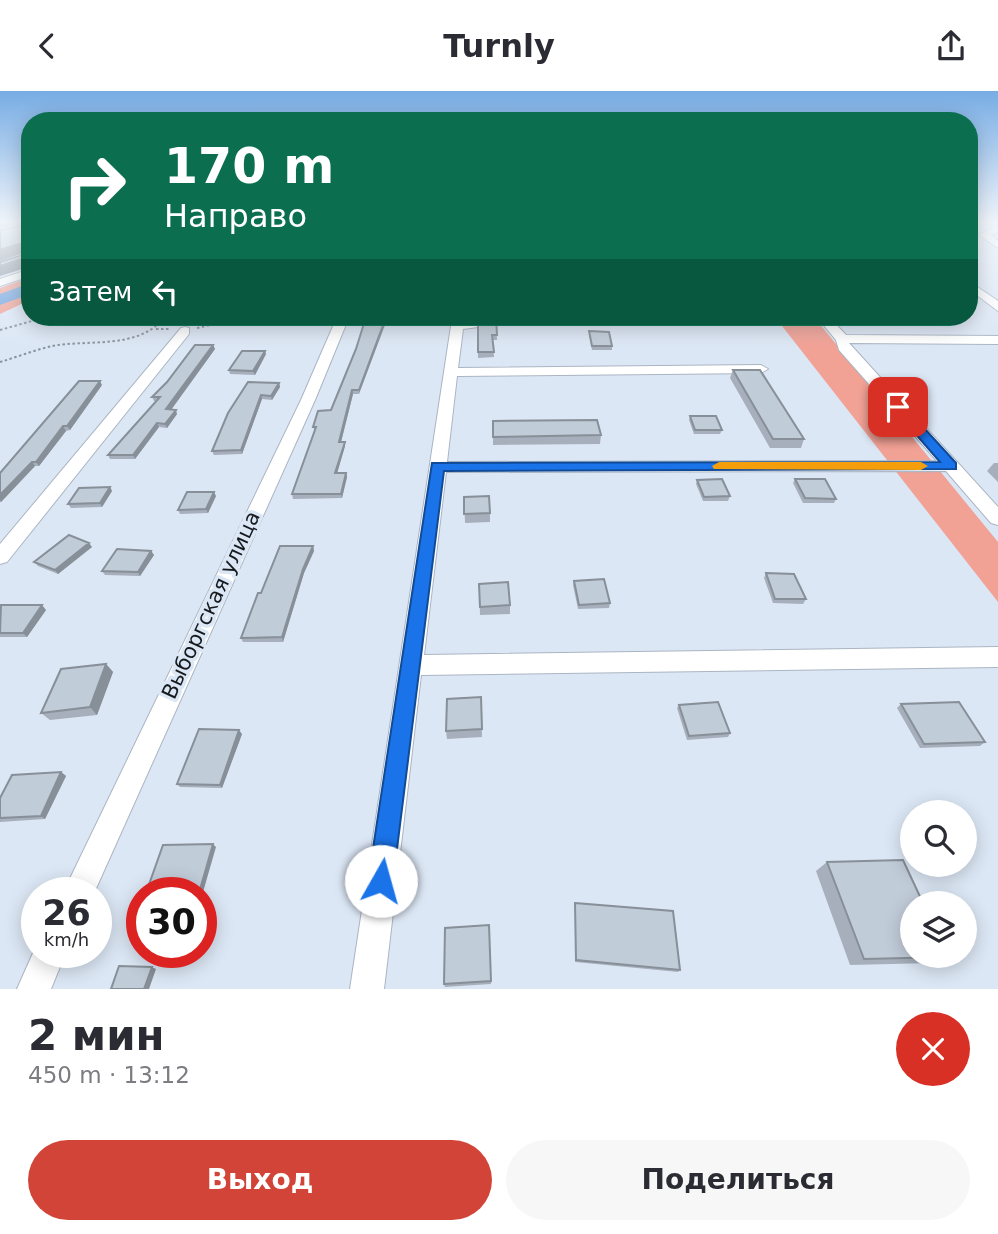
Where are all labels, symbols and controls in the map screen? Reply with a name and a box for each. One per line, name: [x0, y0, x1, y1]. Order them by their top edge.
icon: back: [28, 27, 66, 65]
text: Turnly: [443, 27, 555, 65]
icon: share: [932, 27, 970, 65]
text: 170 m: [164, 138, 334, 195]
icon: right: [49, 140, 140, 231]
text: Направо: [164, 197, 307, 235]
icon: left: [146, 273, 184, 311]
text: Затем: [49, 277, 132, 307]
pin: [868, 377, 928, 437]
icon: arrive: [879, 388, 917, 426]
street label: Выборгская улица: [157, 507, 265, 703]
map controls: [900, 800, 977, 968]
button: search: [900, 800, 977, 877]
position arrow: [344, 844, 418, 918]
speed limit sign: 30: [126, 877, 217, 968]
button: layers: [900, 891, 977, 968]
text: 26: [42, 893, 91, 933]
text: km/h: [44, 929, 89, 950]
text: 2 мин: [28, 1011, 165, 1060]
button: close: [896, 1012, 970, 1086]
text: 450 m · 13:12: [28, 1062, 190, 1088]
button: Выход: [28, 1140, 492, 1220]
button: Поделиться: [506, 1140, 970, 1220]

